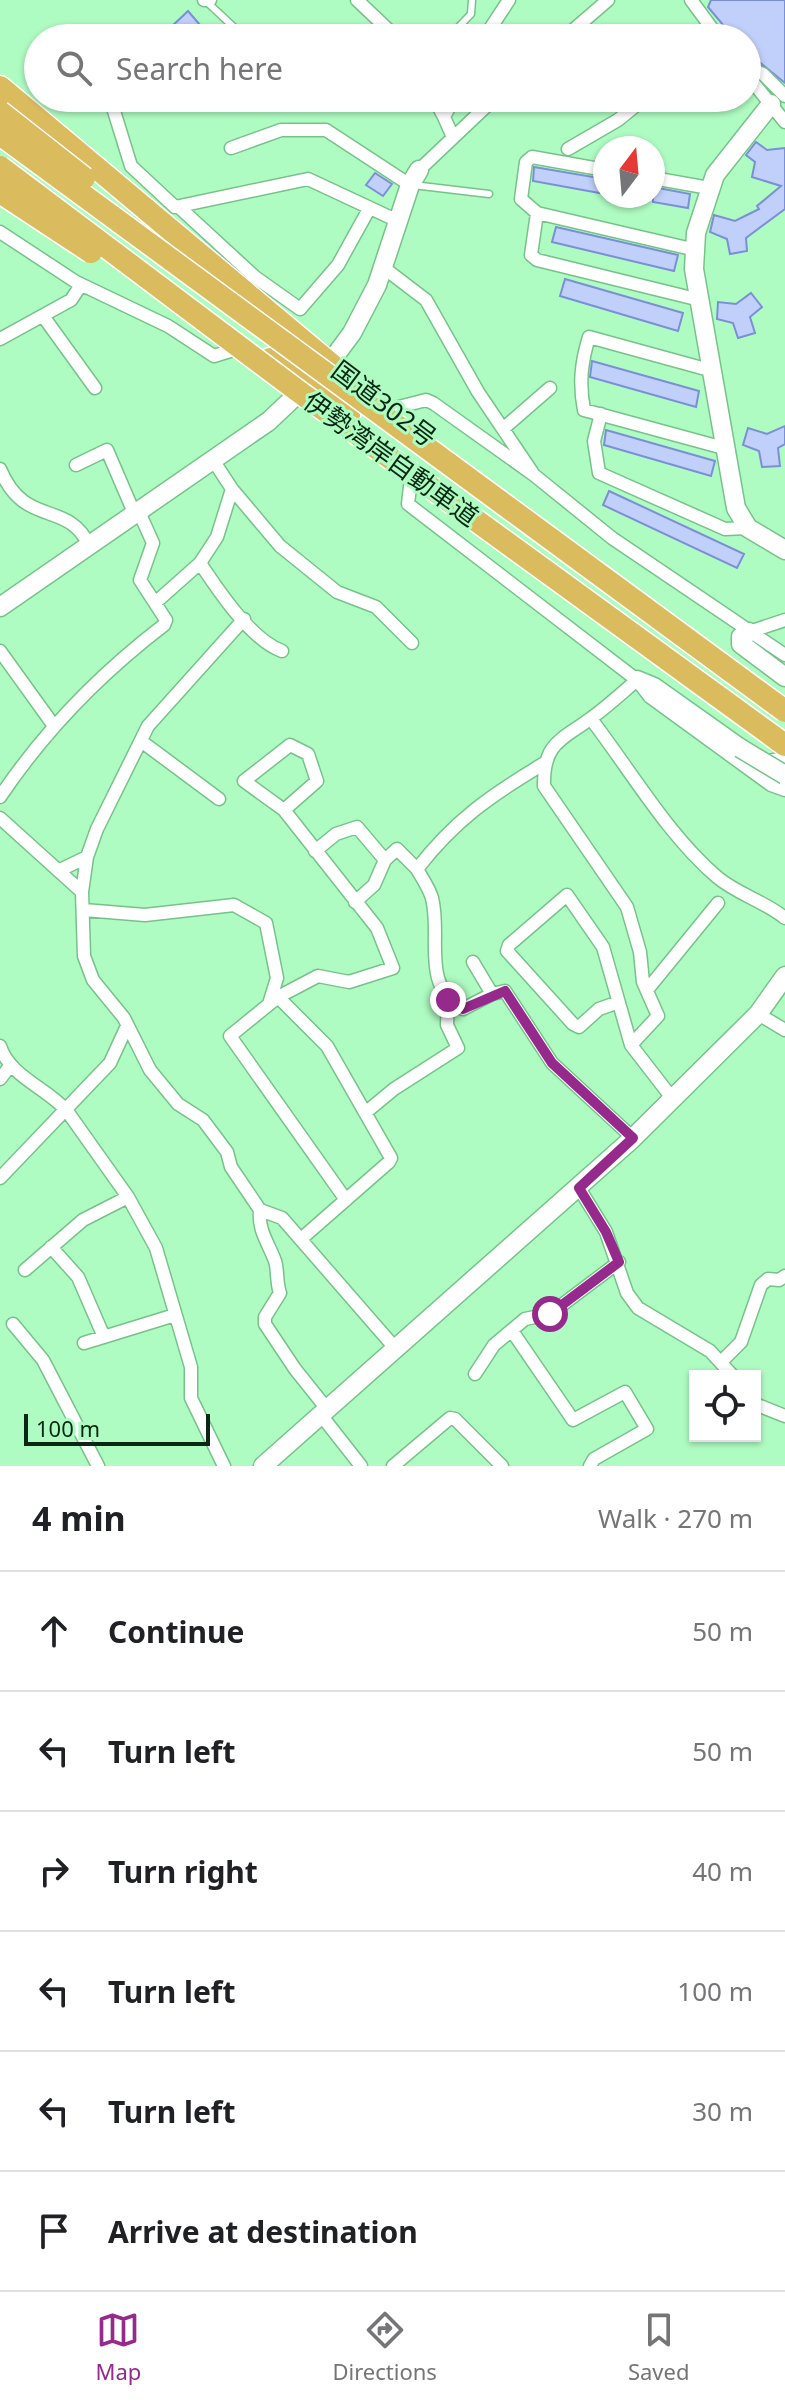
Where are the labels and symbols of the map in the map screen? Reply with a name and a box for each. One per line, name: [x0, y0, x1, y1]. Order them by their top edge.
north arrow: [593, 136, 665, 208]
street label: 国道302号: [325, 352, 444, 454]
street label: 伊勢湾岸自動車道: [297, 382, 486, 534]
route end: [430, 982, 466, 1018]
route start: [532, 1296, 568, 1332]
scale bar: [24, 1410, 210, 1446]

